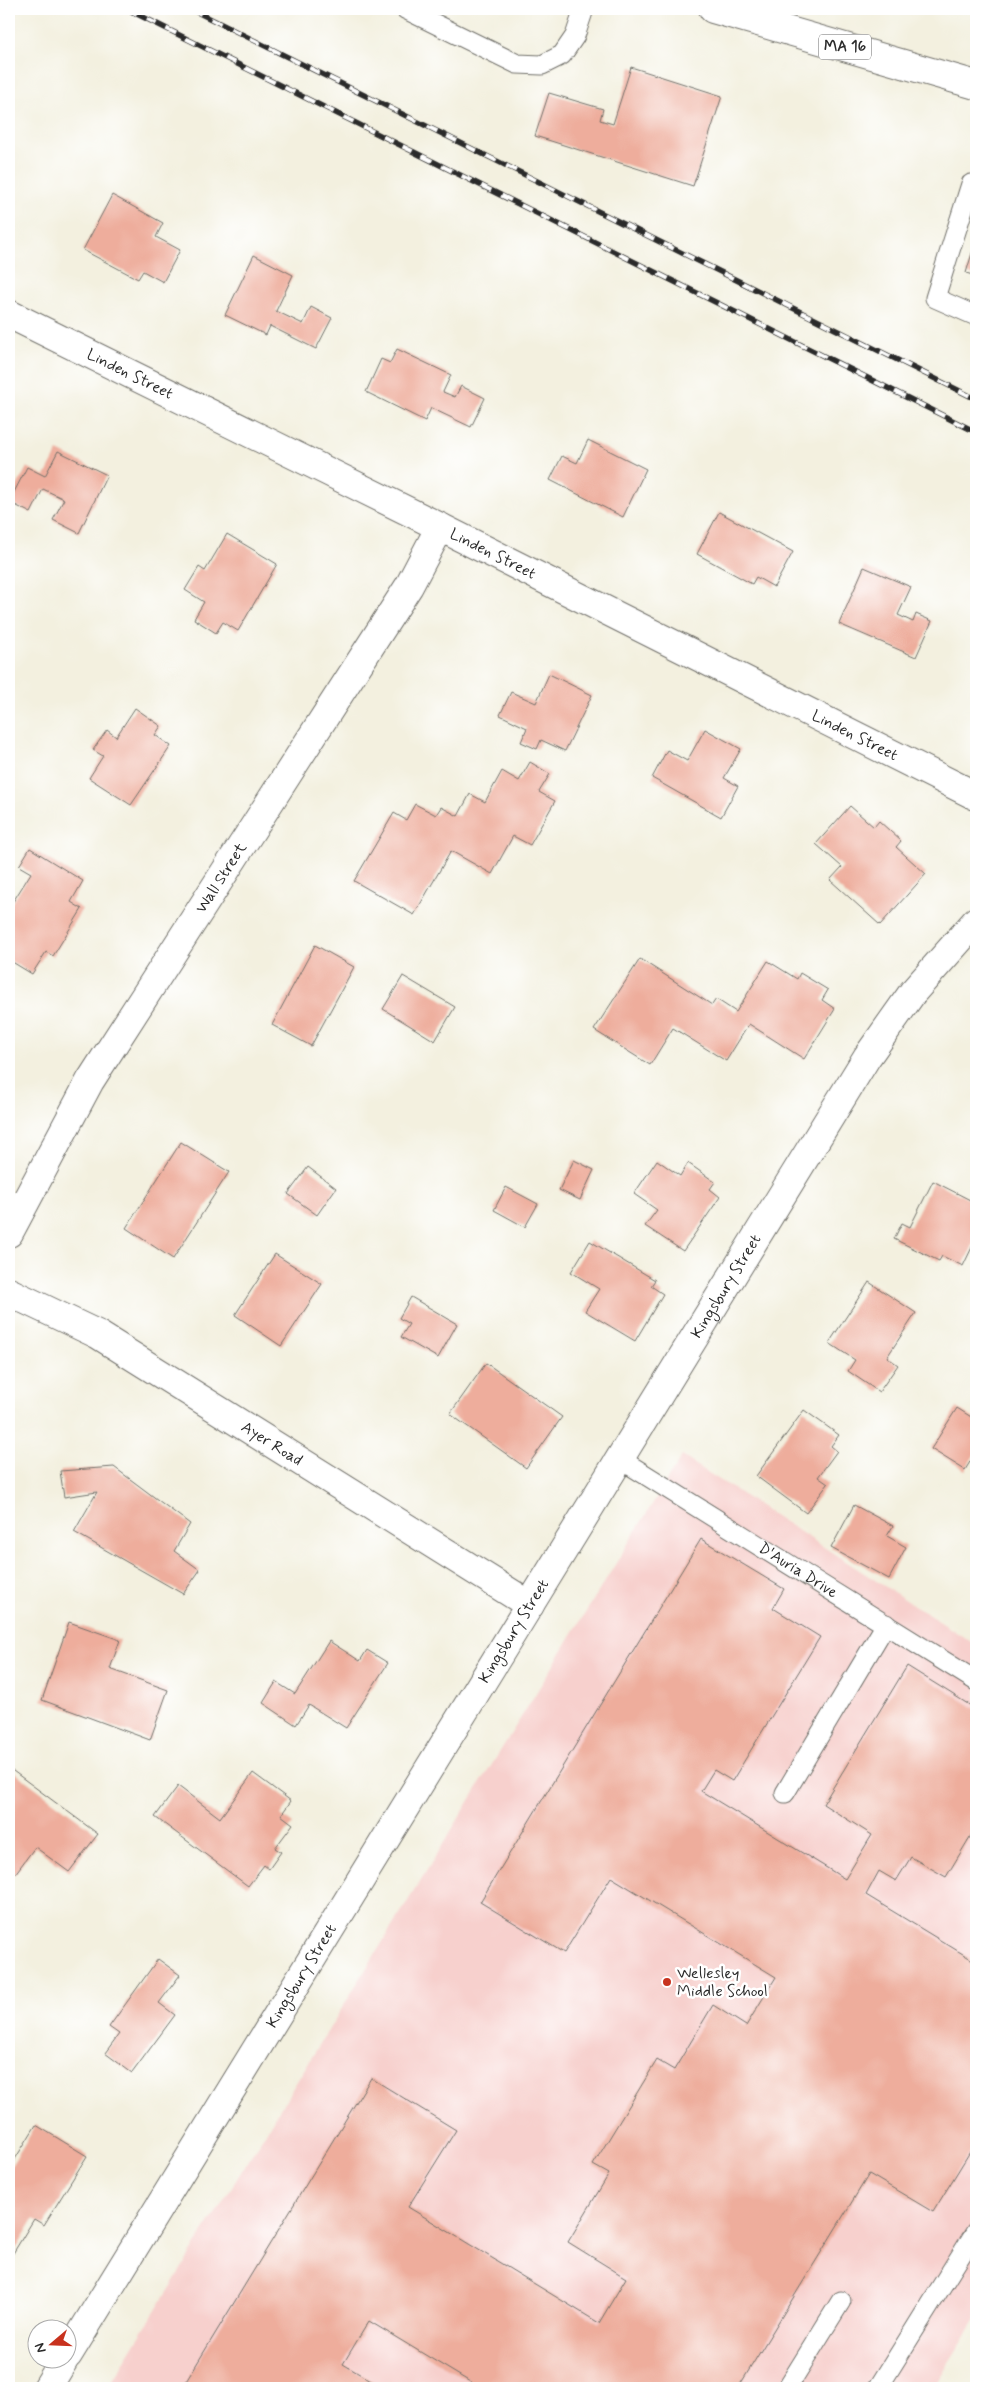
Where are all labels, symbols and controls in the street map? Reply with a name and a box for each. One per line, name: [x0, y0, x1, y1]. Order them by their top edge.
road number: MA 16: [819, 34, 871, 60]
street label: Linden Street: [83, 344, 177, 404]
street label: Linden Street: [446, 523, 540, 584]
street label: Linden Street: [808, 705, 902, 766]
street label: Wall Street: [190, 838, 252, 917]
street label: Kingsbury Street: [686, 1230, 766, 1342]
street label: Ayer Road: [237, 1416, 307, 1471]
street label: D'Auria Drive: [755, 1537, 842, 1603]
street label: Kingsbury Street: [474, 1575, 554, 1687]
street label: Kingsbury Street: [261, 1920, 341, 2032]
place label: Wellesley Middle School: [677, 1963, 768, 2002]
marker: Wellesley Middle School: [661, 1976, 673, 1988]
north arrow: [28, 2320, 78, 2370]
text: N: [31, 2341, 51, 2355]

